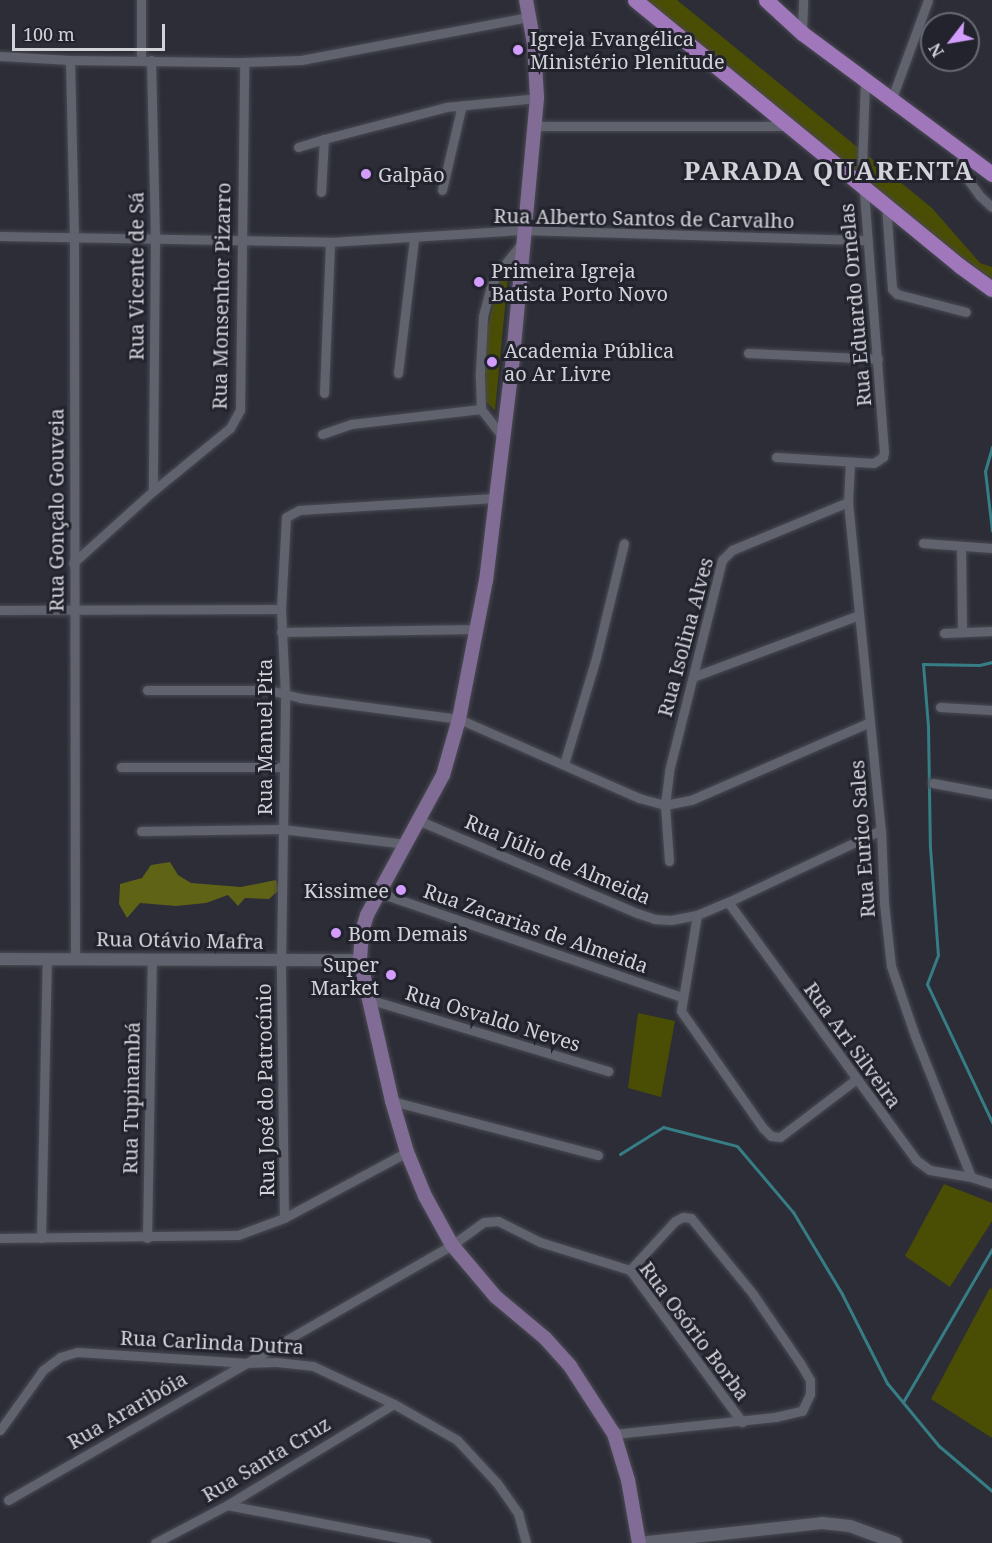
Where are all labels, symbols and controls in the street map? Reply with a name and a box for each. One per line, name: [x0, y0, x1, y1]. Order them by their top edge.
scale bar: [15, 12, 168, 50]
north arrow: [920, 12, 980, 72]
text: 100 m: [23, 22, 75, 46]
place label: Igreja Evangélica Ministério Plenitude: [530, 27, 725, 74]
text: N: [924, 39, 949, 61]
marker: Igreja Evangélica Ministério Plenitude: [511, 43, 525, 57]
district label: PARADA QUARENTA: [683, 155, 975, 187]
place label: Galpão: [378, 162, 445, 186]
marker: Galpão: [359, 167, 373, 181]
street label: Rua Monsenhor Pizarro: [207, 182, 235, 410]
street label: Rua Vicente de Sá: [124, 192, 148, 360]
street label: Rua Eduardo Ornelas: [834, 202, 876, 408]
street label: Rua Alberto Santos de Carvalho: [493, 203, 795, 233]
place label: Primeira Igreja Batista Porto Novo: [491, 258, 668, 305]
marker: Primeira Igreja Batista Porto Novo: [472, 275, 486, 289]
place label: Academia Pública ao Ar Livre: [504, 338, 674, 385]
marker: Academia Pública ao Ar Livre: [485, 355, 499, 369]
street label: Rua Gonçalo Gouveia: [44, 408, 68, 612]
street label: Rua Isolina Alves: [652, 555, 718, 719]
street label: Rua Manuel Pita: [252, 659, 276, 815]
street label: Rua Eurico Sales: [845, 759, 879, 919]
street label: Rua Júlio de Almeida: [462, 809, 654, 909]
place label: Kissimee: [304, 878, 389, 902]
street label: Rua Zacarias de Almeida: [421, 878, 651, 978]
marker: Kissimee: [394, 883, 408, 897]
place label: Bom Demais: [348, 921, 468, 945]
marker: Bom Demais: [329, 926, 343, 940]
street label: Rua Otávio Mafra: [96, 927, 264, 953]
place label: Super Market: [311, 952, 379, 999]
marker: Super Market: [384, 968, 398, 982]
street label: Rua Ari Silveira: [799, 977, 907, 1113]
street label: Rua Osvaldo Neves: [403, 980, 583, 1056]
street label: Rua José do Patrocínio: [251, 983, 279, 1197]
street label: Rua Tupinambá: [118, 1022, 144, 1174]
street label: Rua Osório Borba: [635, 1257, 755, 1405]
street label: Rua Carlinda Dutra: [119, 1325, 305, 1359]
street label: Rua Araribóia: [63, 1366, 191, 1454]
street label: Rua Santa Cruz: [197, 1411, 335, 1507]

